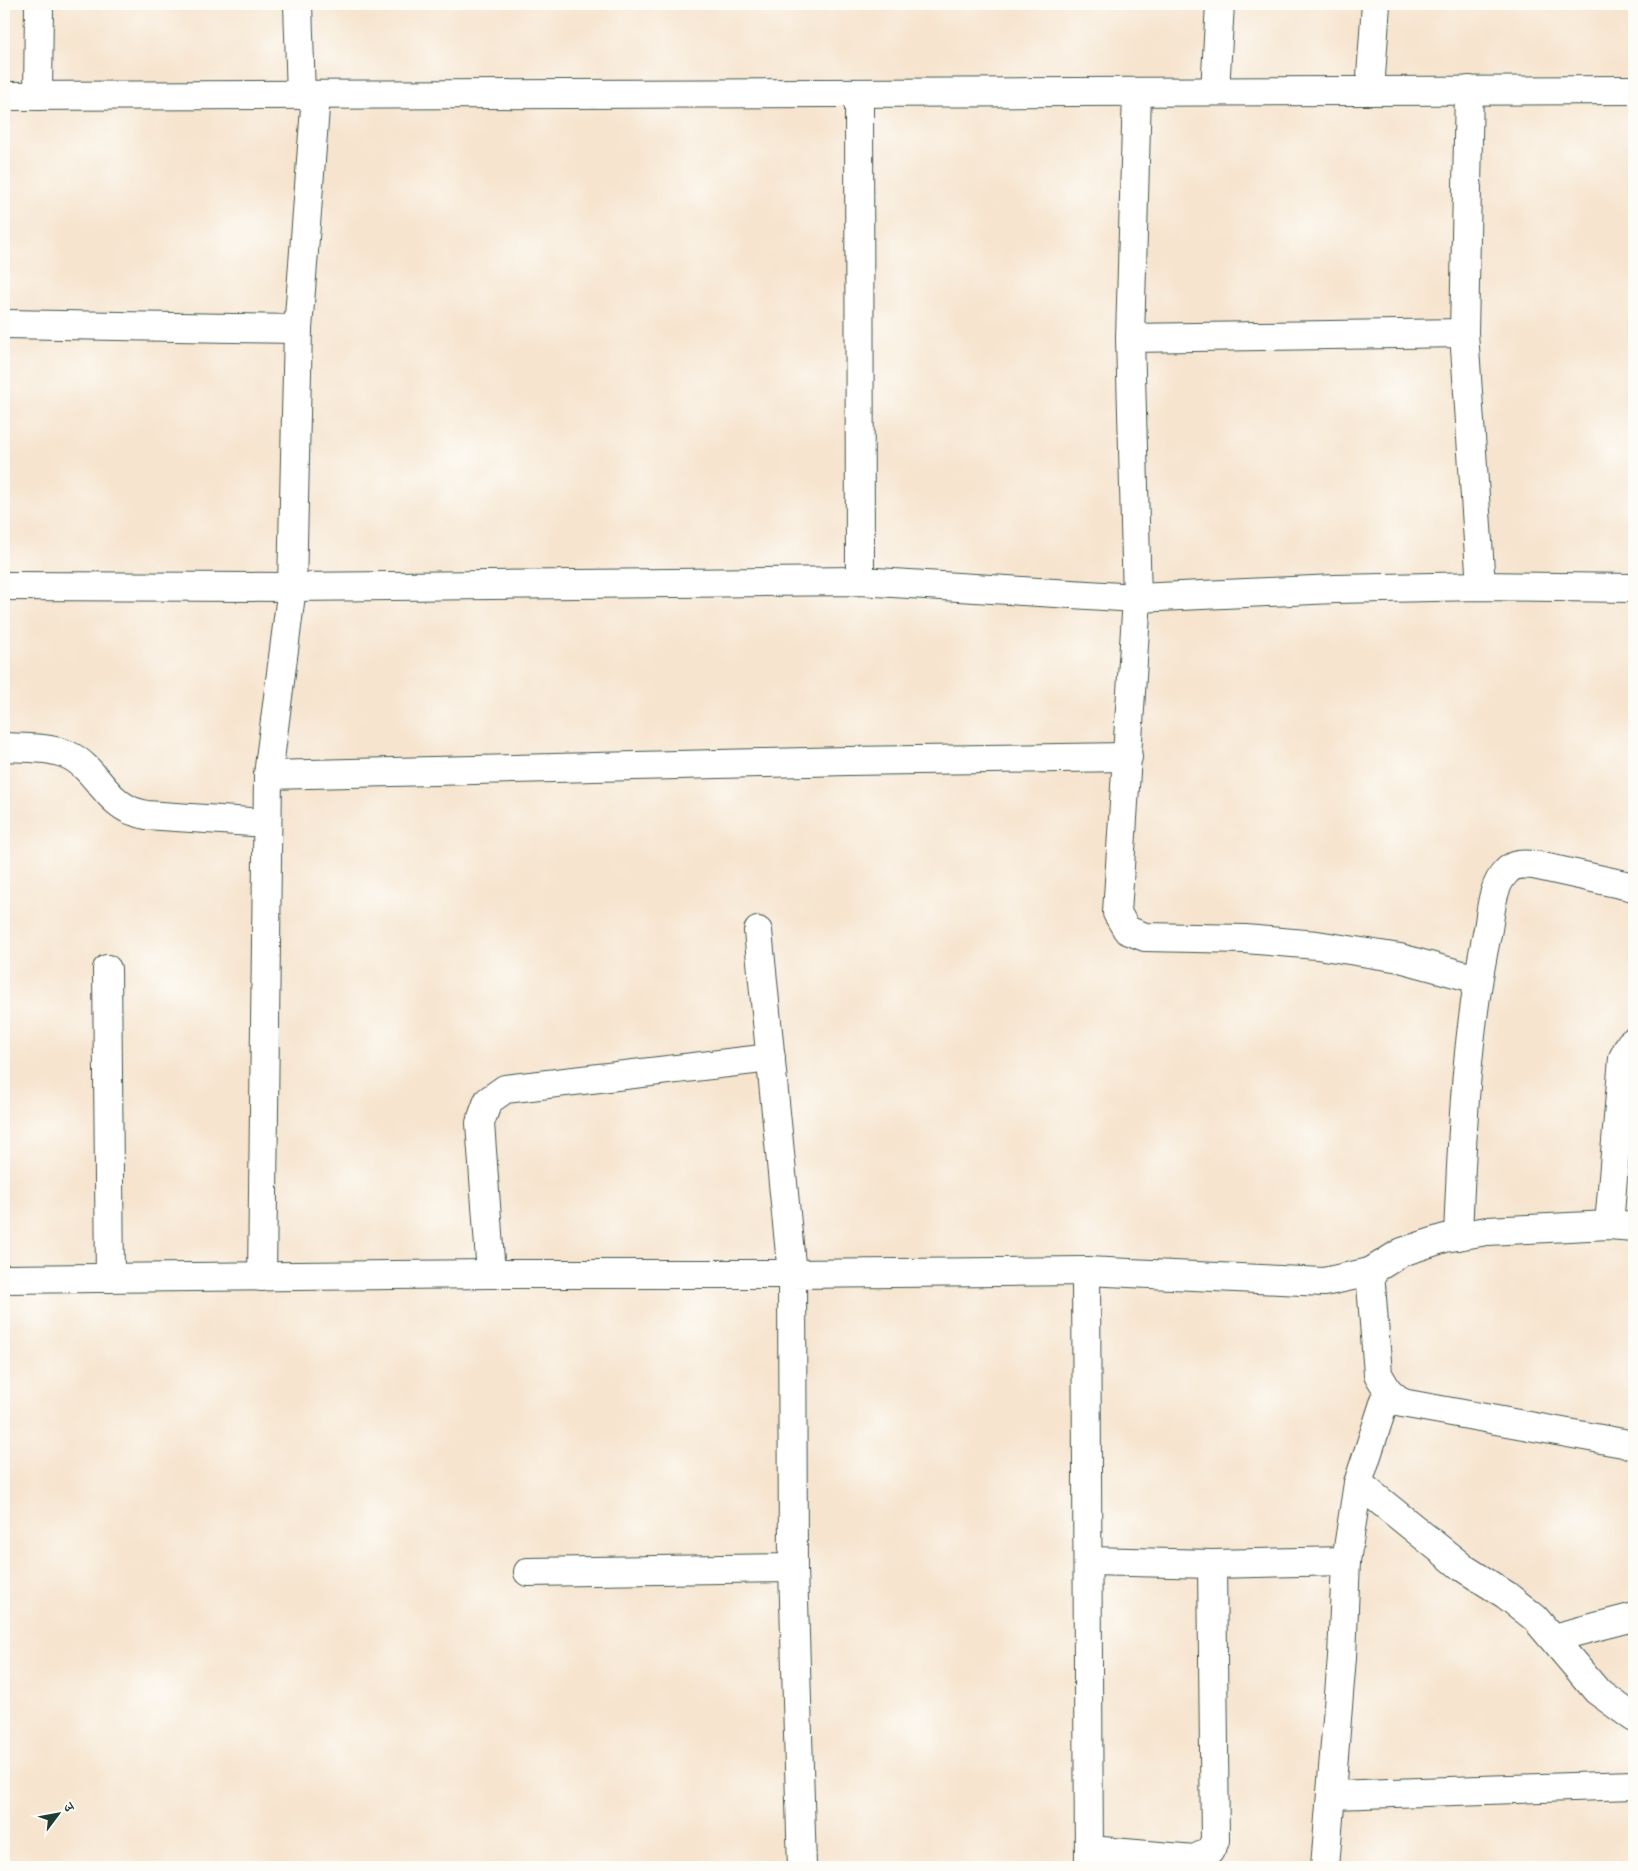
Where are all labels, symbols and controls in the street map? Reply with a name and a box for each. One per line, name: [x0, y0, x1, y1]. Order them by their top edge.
north arrow: [32, 1788, 82, 1838]
text: उ: [59, 1798, 79, 1816]

